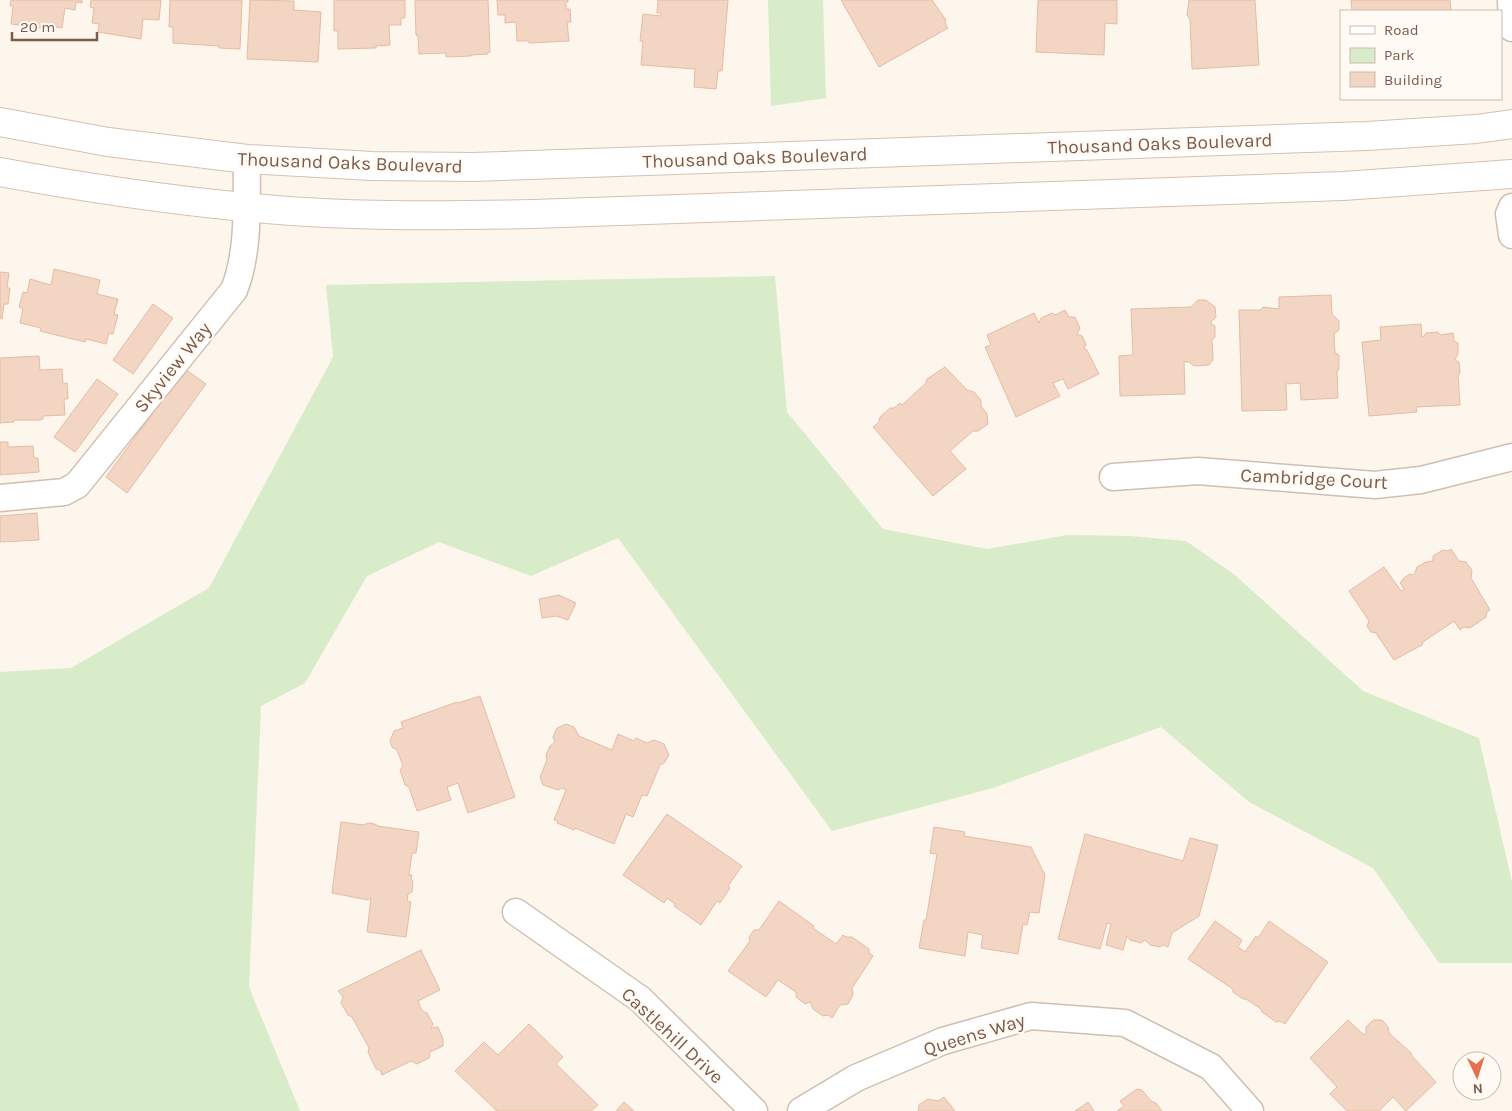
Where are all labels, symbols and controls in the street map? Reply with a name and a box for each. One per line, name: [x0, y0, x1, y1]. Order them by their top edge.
scale bar: [12, 10, 98, 42]
legend: [1340, 10, 1502, 100]
text: 20 m: [20, 18, 55, 36]
text: Road: [1384, 21, 1419, 39]
text: Park: [1384, 46, 1414, 64]
text: Building: [1384, 71, 1442, 89]
street label: Thousand Oaks Boulevard: [1047, 129, 1273, 159]
street label: Thousand Oaks Boulevard: [642, 143, 868, 173]
street label: Thousand Oaks Boulevard: [237, 148, 463, 178]
street label: Skyview Way: [130, 318, 216, 417]
street label: Cambridge Court: [1240, 464, 1388, 494]
street label: Castlehill Drive: [617, 983, 728, 1088]
street label: Queens Way: [921, 1009, 1028, 1061]
north arrow: [1452, 1051, 1502, 1101]
text: N: [1472, 1080, 1483, 1097]

